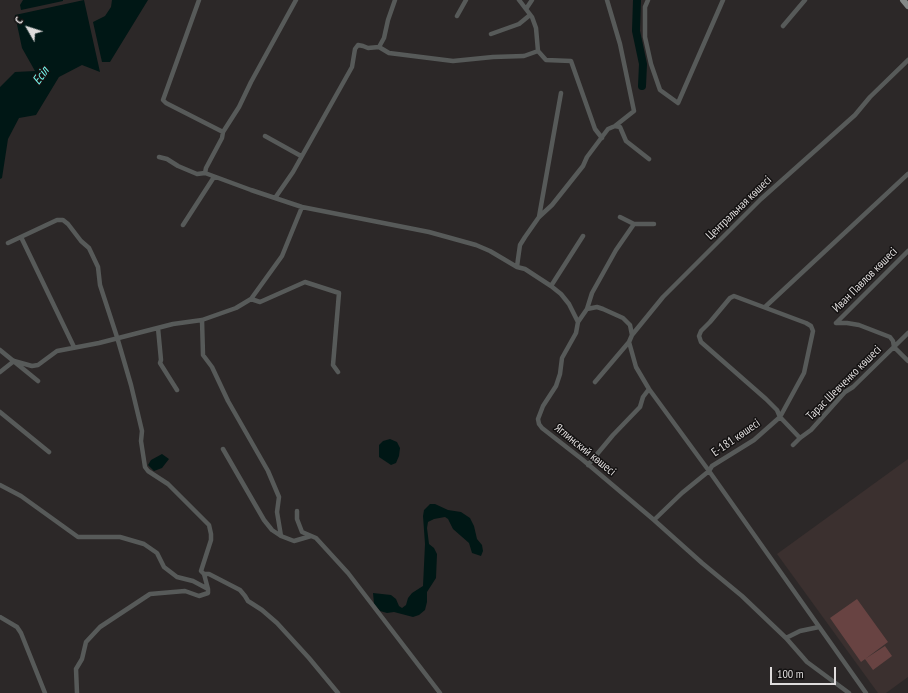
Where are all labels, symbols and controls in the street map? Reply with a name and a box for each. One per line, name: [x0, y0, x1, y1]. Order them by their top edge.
north arrow: [8, 8, 48, 48]
text: С: [12, 14, 26, 27]
water label: Есіл: [29, 64, 53, 88]
street label: Центральная көшесі: [703, 173, 775, 243]
street label: Иван Павлов көшесі: [830, 245, 900, 315]
street label: Тарас Шевченко көшесі: [804, 343, 884, 423]
street label: Е-181 көшесі: [709, 416, 763, 460]
street label: Яглинский көшесі: [551, 421, 619, 479]
scale bar: [772, 659, 838, 685]
text: 100 m: [777, 666, 804, 681]

